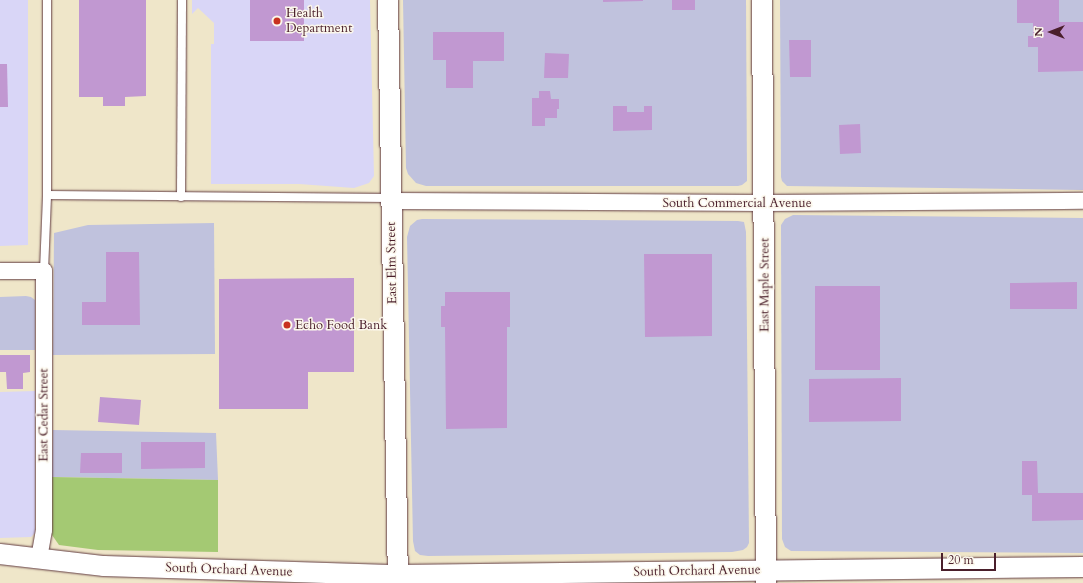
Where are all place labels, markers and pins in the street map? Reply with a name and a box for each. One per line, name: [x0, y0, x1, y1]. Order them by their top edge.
place label: Health Department: [286, 6, 352, 37]
marker: Health Department: [271, 15, 283, 27]
place label: Echo Food Bank: [295, 317, 387, 333]
marker: Echo Food Bank: [282, 320, 292, 330]

